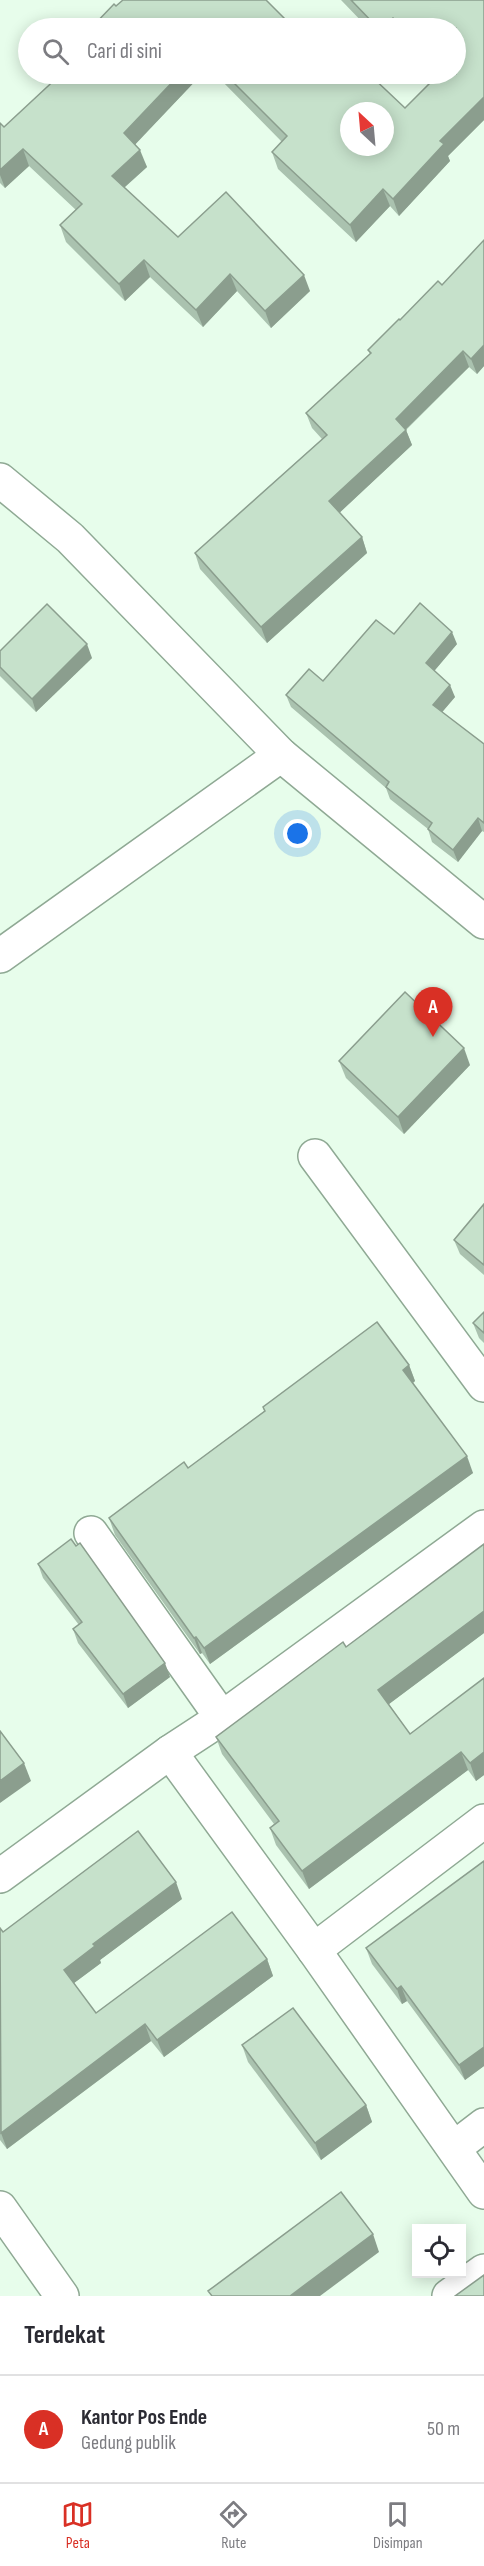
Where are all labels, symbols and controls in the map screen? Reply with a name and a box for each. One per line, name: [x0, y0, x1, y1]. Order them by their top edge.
search box: [18, 18, 466, 84]
icon: search: [39, 35, 72, 68]
text: Cari di sini: [87, 38, 162, 65]
north arrow: [340, 102, 394, 156]
your location: [283, 819, 312, 848]
pin: A: [414, 988, 452, 1037]
map controls: [412, 2224, 466, 2278]
button: locate: [412, 2224, 466, 2278]
text: Terdekat: [24, 2320, 105, 2351]
text: Kantor Pos Ende: [81, 2404, 207, 2431]
text: A: [39, 2417, 48, 2441]
text: 50 m: [427, 2417, 460, 2441]
text: Gedung publik: [81, 2431, 176, 2455]
tab: Peta: [61, 2498, 94, 2553]
tab: Rute: [217, 2498, 250, 2553]
tab: Disimpan: [373, 2498, 423, 2553]

